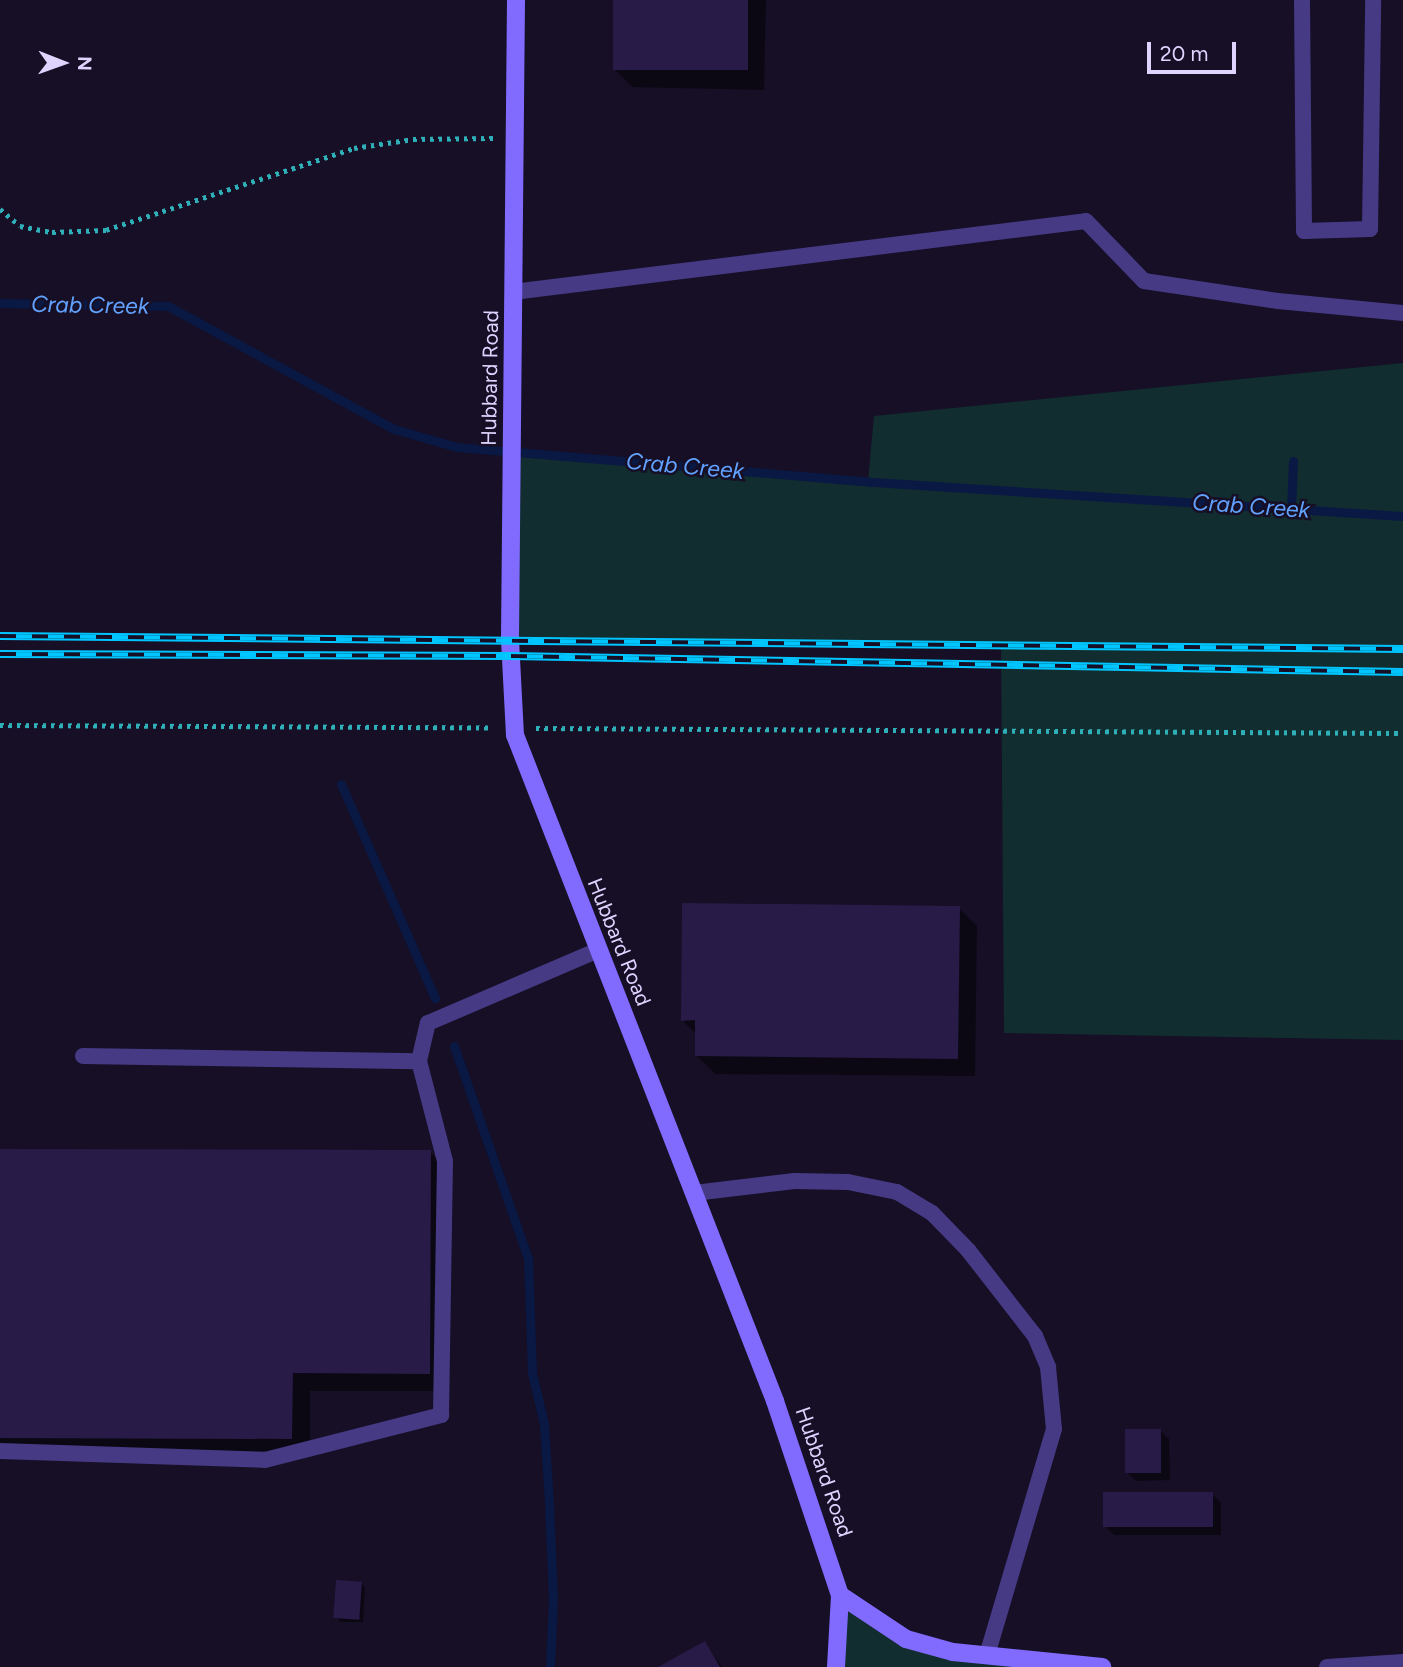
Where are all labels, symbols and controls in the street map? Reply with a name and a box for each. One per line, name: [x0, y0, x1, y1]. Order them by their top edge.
north arrow: [28, 28, 98, 98]
scale bar: [1151, 28, 1240, 72]
text: 20 m: [1160, 41, 1208, 66]
text: N: [73, 56, 96, 71]
water label: Crab Creek: [31, 290, 149, 320]
street label: Hubbard Road: [476, 310, 504, 446]
water label: Crab Creek: [625, 447, 745, 485]
water label: Crab Creek: [1191, 488, 1311, 524]
street label: Hubbard Road: [582, 874, 656, 1010]
street label: Hubbard Road: [790, 1404, 858, 1540]

